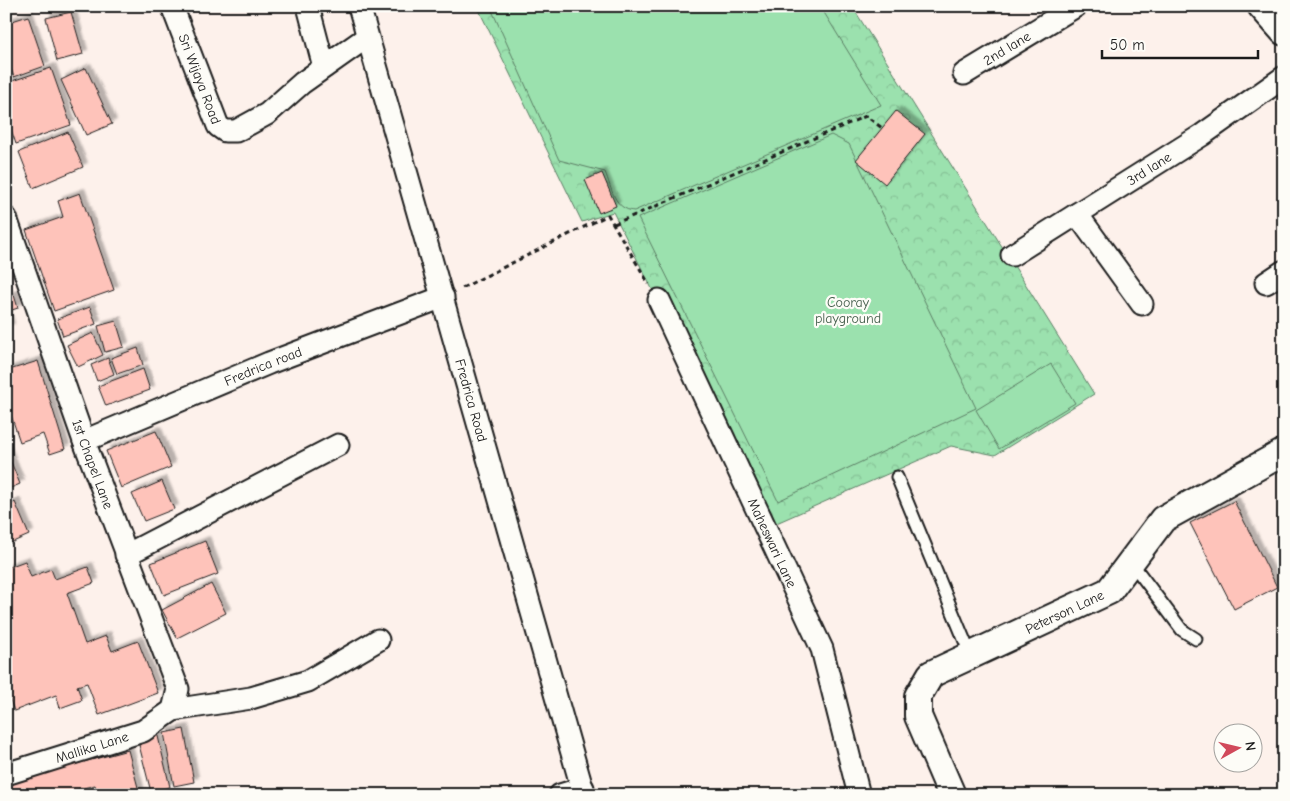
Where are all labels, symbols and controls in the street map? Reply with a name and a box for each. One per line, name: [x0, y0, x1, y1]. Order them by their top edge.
street label: 2nd lane: [980, 28, 1034, 69]
scale bar: [1102, 28, 1259, 60]
street label: Sri Wijaya Road: [174, 31, 224, 127]
text: 50 m: [1110, 36, 1145, 54]
street label: 3rd lane: [1124, 149, 1175, 189]
park label: Cooray playground: [815, 294, 881, 327]
street label: Fredrica road: [222, 343, 304, 390]
street label: Fredrica Road: [451, 357, 491, 444]
street label: 1st Chapel Lane: [68, 417, 117, 511]
street label: Maheswari Lane: [744, 496, 800, 591]
street label: Peterson Lane: [1023, 587, 1107, 638]
north arrow: [1212, 724, 1262, 774]
street label: Mallika Lane: [53, 728, 131, 767]
text: N: [1241, 741, 1259, 752]

